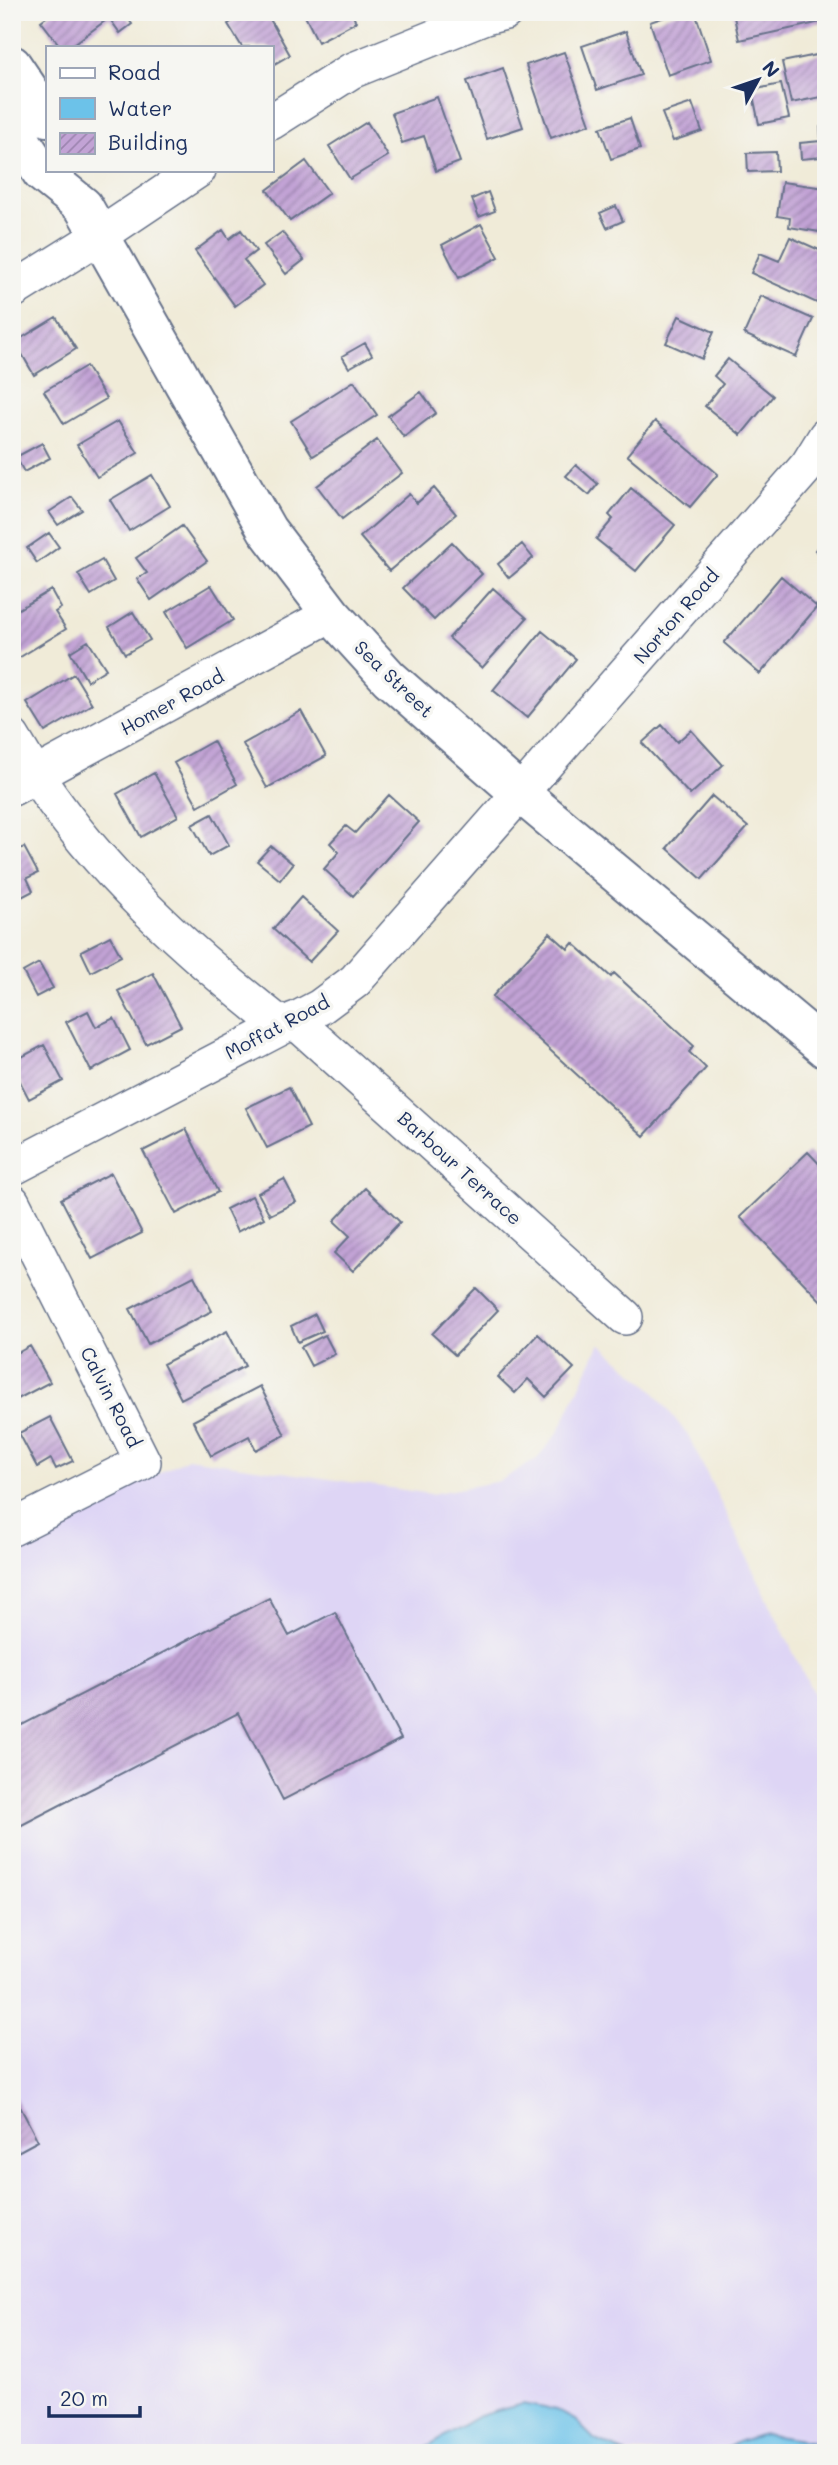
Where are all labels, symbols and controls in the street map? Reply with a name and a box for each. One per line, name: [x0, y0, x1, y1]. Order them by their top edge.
legend: [46, 46, 273, 172]
north arrow: [722, 46, 792, 116]
text: N: [757, 55, 786, 82]
text: Road: [108, 58, 160, 85]
text: Water: [108, 94, 172, 121]
text: Building: [108, 128, 188, 155]
street label: Norton Road: [627, 563, 724, 669]
street label: Sea Street: [349, 635, 439, 723]
street label: Homer Road: [116, 663, 228, 740]
street label: Moffat Road: [220, 989, 333, 1065]
street label: Barbour Terrace: [393, 1105, 528, 1230]
street label: Calvin Road: [75, 1342, 148, 1451]
scale bar: [49, 2374, 140, 2418]
text: 20 m: [60, 2384, 108, 2411]

